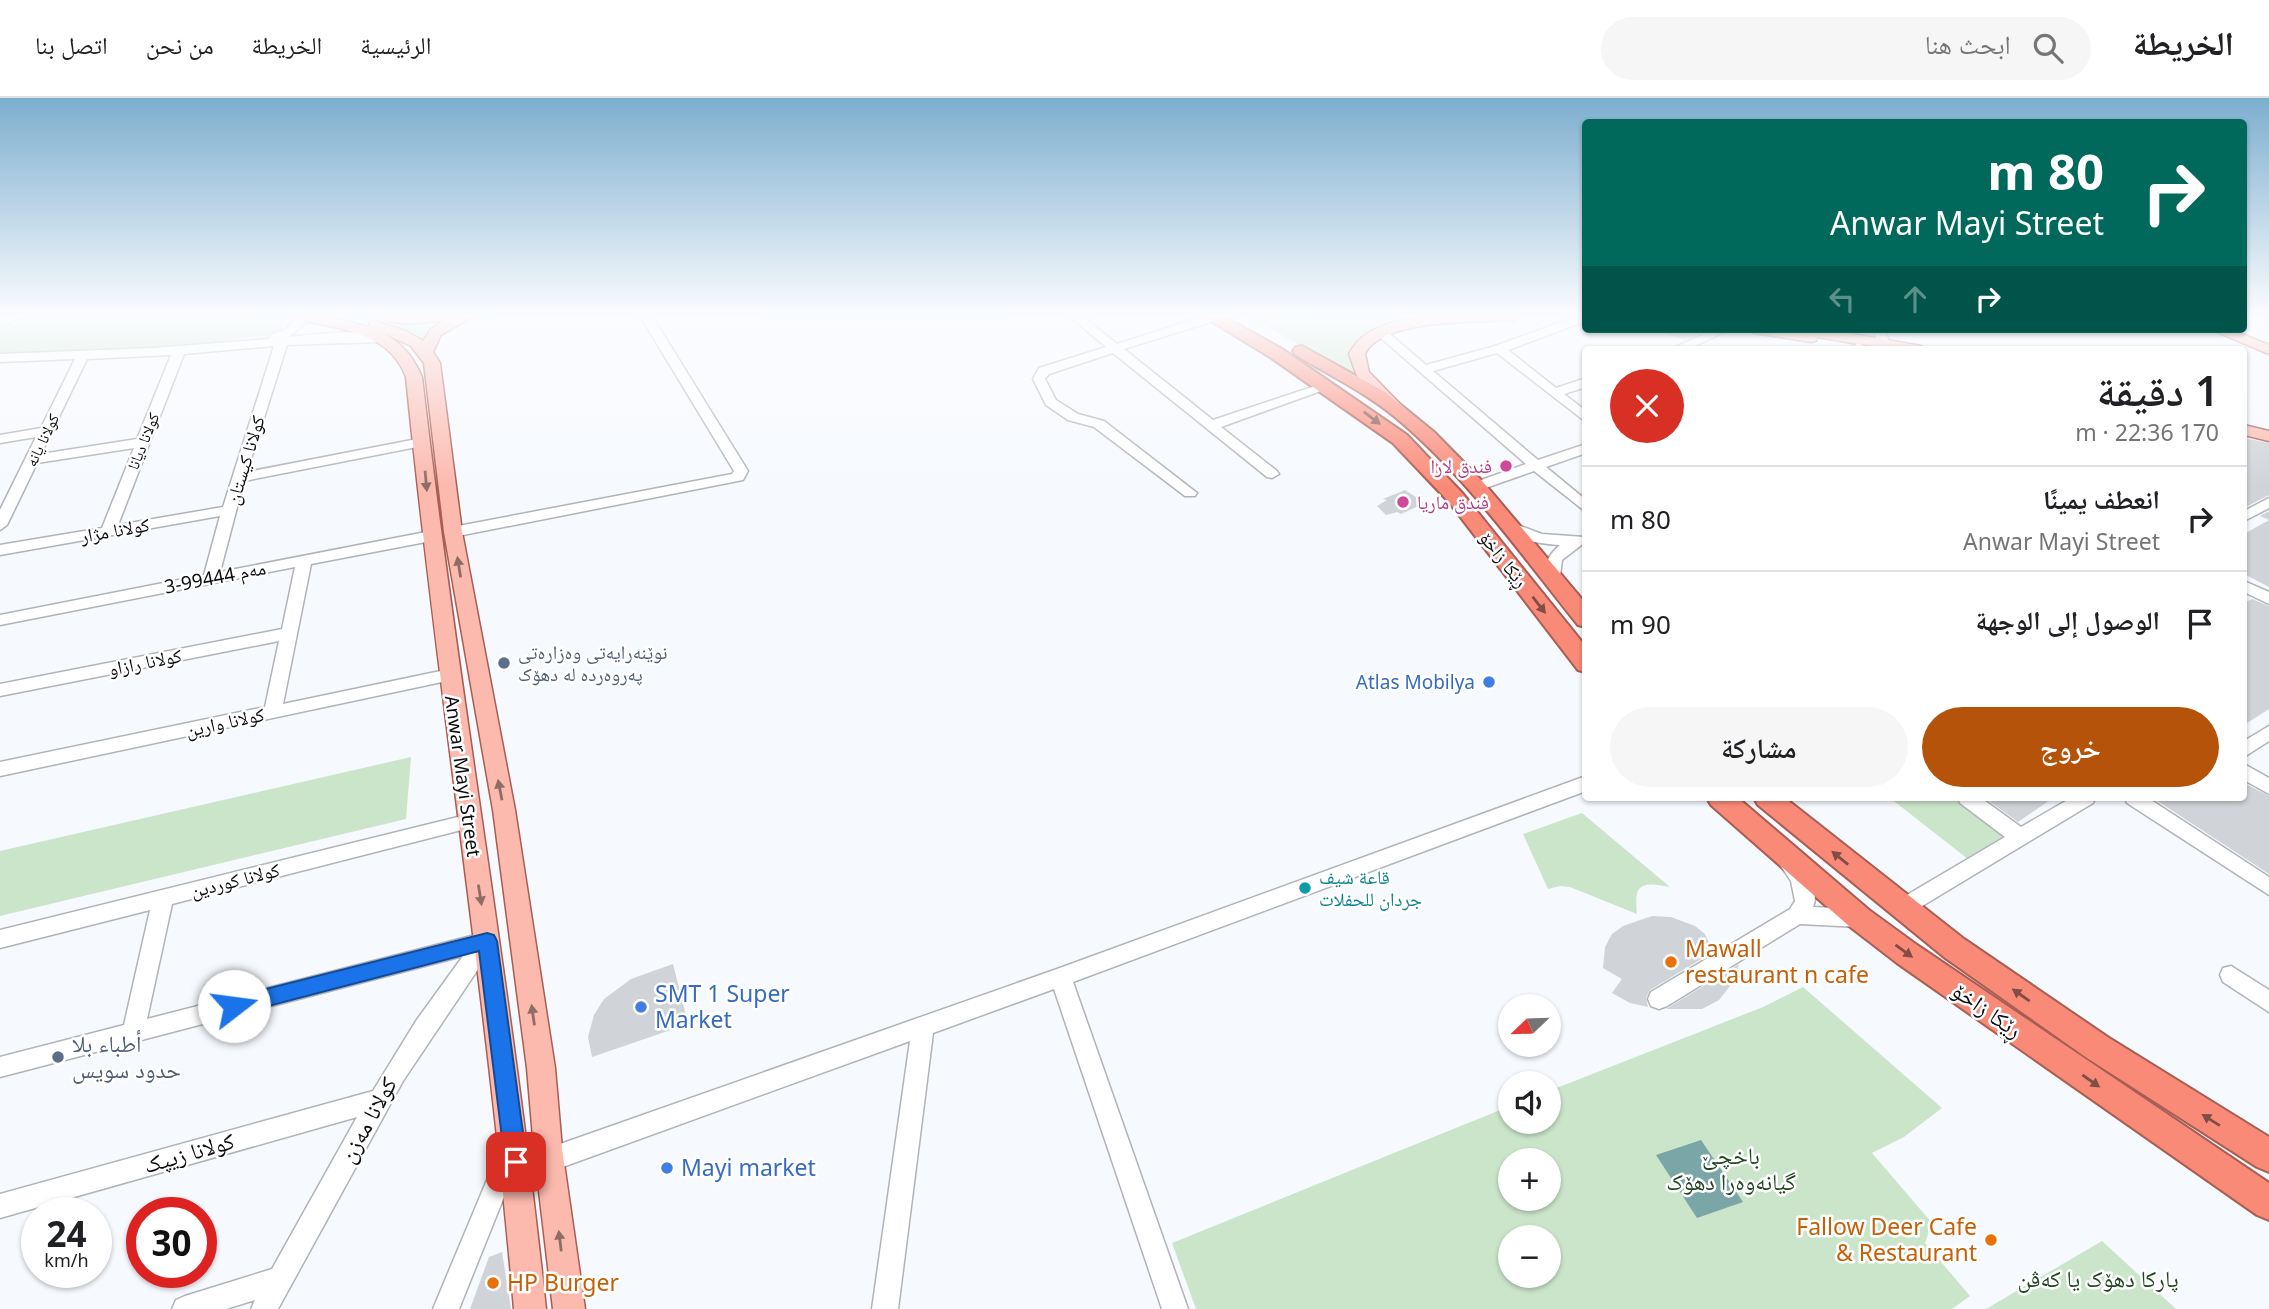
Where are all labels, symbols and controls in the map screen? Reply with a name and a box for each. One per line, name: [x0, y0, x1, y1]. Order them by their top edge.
search box: [1601, 17, 2091, 80]
text: الخريطة: [2133, 20, 2234, 65]
text: ابحث هنا: [1925, 26, 2011, 62]
text: اتصل بنا: [35, 28, 108, 61]
text: من نحن: [146, 28, 214, 61]
text: الخريطة: [252, 28, 322, 61]
text: الرئيسية: [360, 28, 431, 61]
icon: search: [2029, 29, 2067, 67]
text: 80 m: [1987, 138, 2104, 204]
icon: right: [2128, 147, 2219, 238]
text: Anwar Mayi Street: [1830, 201, 2104, 244]
icon: left: [1823, 280, 1861, 318]
icon: ahead: [1896, 280, 1934, 318]
icon: right: [1969, 280, 2007, 318]
text: 1 دقيقة: [2097, 361, 2219, 418]
button: close: [1610, 369, 1684, 443]
street label: کولانا دیانا: [122, 409, 165, 473]
street label: کولانا یانه: [20, 410, 64, 470]
one-way arrow: [1362, 411, 1381, 425]
street label: کولانا کیستان: [219, 412, 271, 508]
text: 170 m · 22:36: [2075, 416, 2219, 448]
place label: فندق لارا: [1431, 453, 1492, 479]
marker: فندق لارا: [1498, 458, 1514, 474]
one-way arrow: [420, 471, 431, 493]
text: انعطف يمينًا: [2043, 481, 2160, 517]
place label: فندق ماريا: [1417, 489, 1489, 515]
marker: فندق ماريا: [1395, 494, 1411, 510]
icon: right: [2181, 500, 2219, 538]
text: 80 m: [1610, 501, 1671, 537]
street label: کولانا مژار: [77, 511, 152, 549]
street label: ڕێکا زاخۆ: [1472, 525, 1534, 594]
text: Anwar Mayi Street: [1963, 525, 2160, 557]
street label: مەم 99444-3: [162, 554, 268, 601]
one-way arrow: [453, 556, 464, 578]
one-way arrow: [1532, 596, 1546, 614]
text: الوصول إلى الوجهة: [1976, 602, 2160, 638]
icon: arrive: [2181, 605, 2219, 643]
text: 90 m: [1610, 606, 1671, 642]
place label: نوێنەرایەتی وەزارەتی پەروەردە لە دهۆک: [518, 639, 667, 687]
street label: کولانا رازاو: [106, 642, 184, 682]
marker: نوێنەرایەتی وەزارەتی پەروەردە لە دهۆک: [496, 655, 512, 671]
place label: Atlas Mobilya: [1356, 669, 1475, 695]
marker: Atlas Mobilya: [1481, 674, 1497, 690]
street label: Anwar Mayi Street: [439, 694, 487, 859]
street label: کولانا وارین: [183, 701, 267, 743]
button: مشاركة: [1610, 707, 1908, 787]
button: خروج: [1922, 707, 2219, 787]
one-way arrow: [495, 779, 506, 801]
one-way arrow: [1831, 850, 1849, 865]
street label: کولانا کوردین: [188, 856, 283, 904]
place label: قاعة شيف جردان للحفلات: [1319, 864, 1422, 912]
marker: قاعة شيف جردان للحفلات: [1297, 880, 1313, 896]
one-way arrow: [475, 884, 486, 906]
place label: Mawall restaurant n cafe: [1685, 932, 1869, 990]
one-way arrow: [1895, 944, 1913, 958]
marker: Mawall restaurant n cafe: [1663, 954, 1679, 970]
position arrow: [197, 969, 271, 1043]
street label: ڕێکا زاخۆ: [1944, 973, 2029, 1047]
place label: SMT 1 Super Market: [655, 977, 790, 1035]
one-way arrow: [2012, 989, 2031, 1002]
north arrow: [1498, 994, 1561, 1057]
map controls: [1498, 994, 1561, 1288]
marker: SMT 1 Super Market: [633, 999, 649, 1015]
one-way arrow: [528, 1004, 539, 1026]
place label: أطباء بلا حدود سويس: [72, 1027, 181, 1085]
marker: أطباء بلا حدود سويس: [50, 1049, 66, 1065]
street label: کولانا مەزن: [330, 1070, 404, 1168]
button: sound: [1498, 1071, 1561, 1134]
one-way arrow: [2081, 1074, 2100, 1087]
one-way arrow: [2202, 1113, 2221, 1126]
street label: کولانا زیپک: [139, 1124, 238, 1180]
pin: [486, 1132, 546, 1192]
park label: باخچێ گیانه‌وه‌را دهۆک: [1666, 1139, 1796, 1197]
icon: arrive: [497, 1143, 535, 1181]
button: +: [1498, 1148, 1561, 1211]
place label: Mayi market: [681, 1151, 816, 1183]
marker: Mayi market: [659, 1160, 675, 1176]
speed limit sign: 30: [126, 1197, 217, 1288]
text: 24: [46, 1210, 87, 1257]
place label: Fallow Deer Cafe & Restaurant: [1796, 1210, 1977, 1268]
button: −: [1498, 1225, 1561, 1288]
one-way arrow: [555, 1230, 566, 1252]
marker: Fallow Deer Cafe & Restaurant: [1983, 1232, 1999, 1248]
text: km/h: [44, 1248, 89, 1272]
park label: پاركا دهۆک يا كەڤن: [2017, 1262, 2179, 1294]
place label: HP Burger: [507, 1266, 619, 1298]
marker: HP Burger: [485, 1275, 501, 1291]

